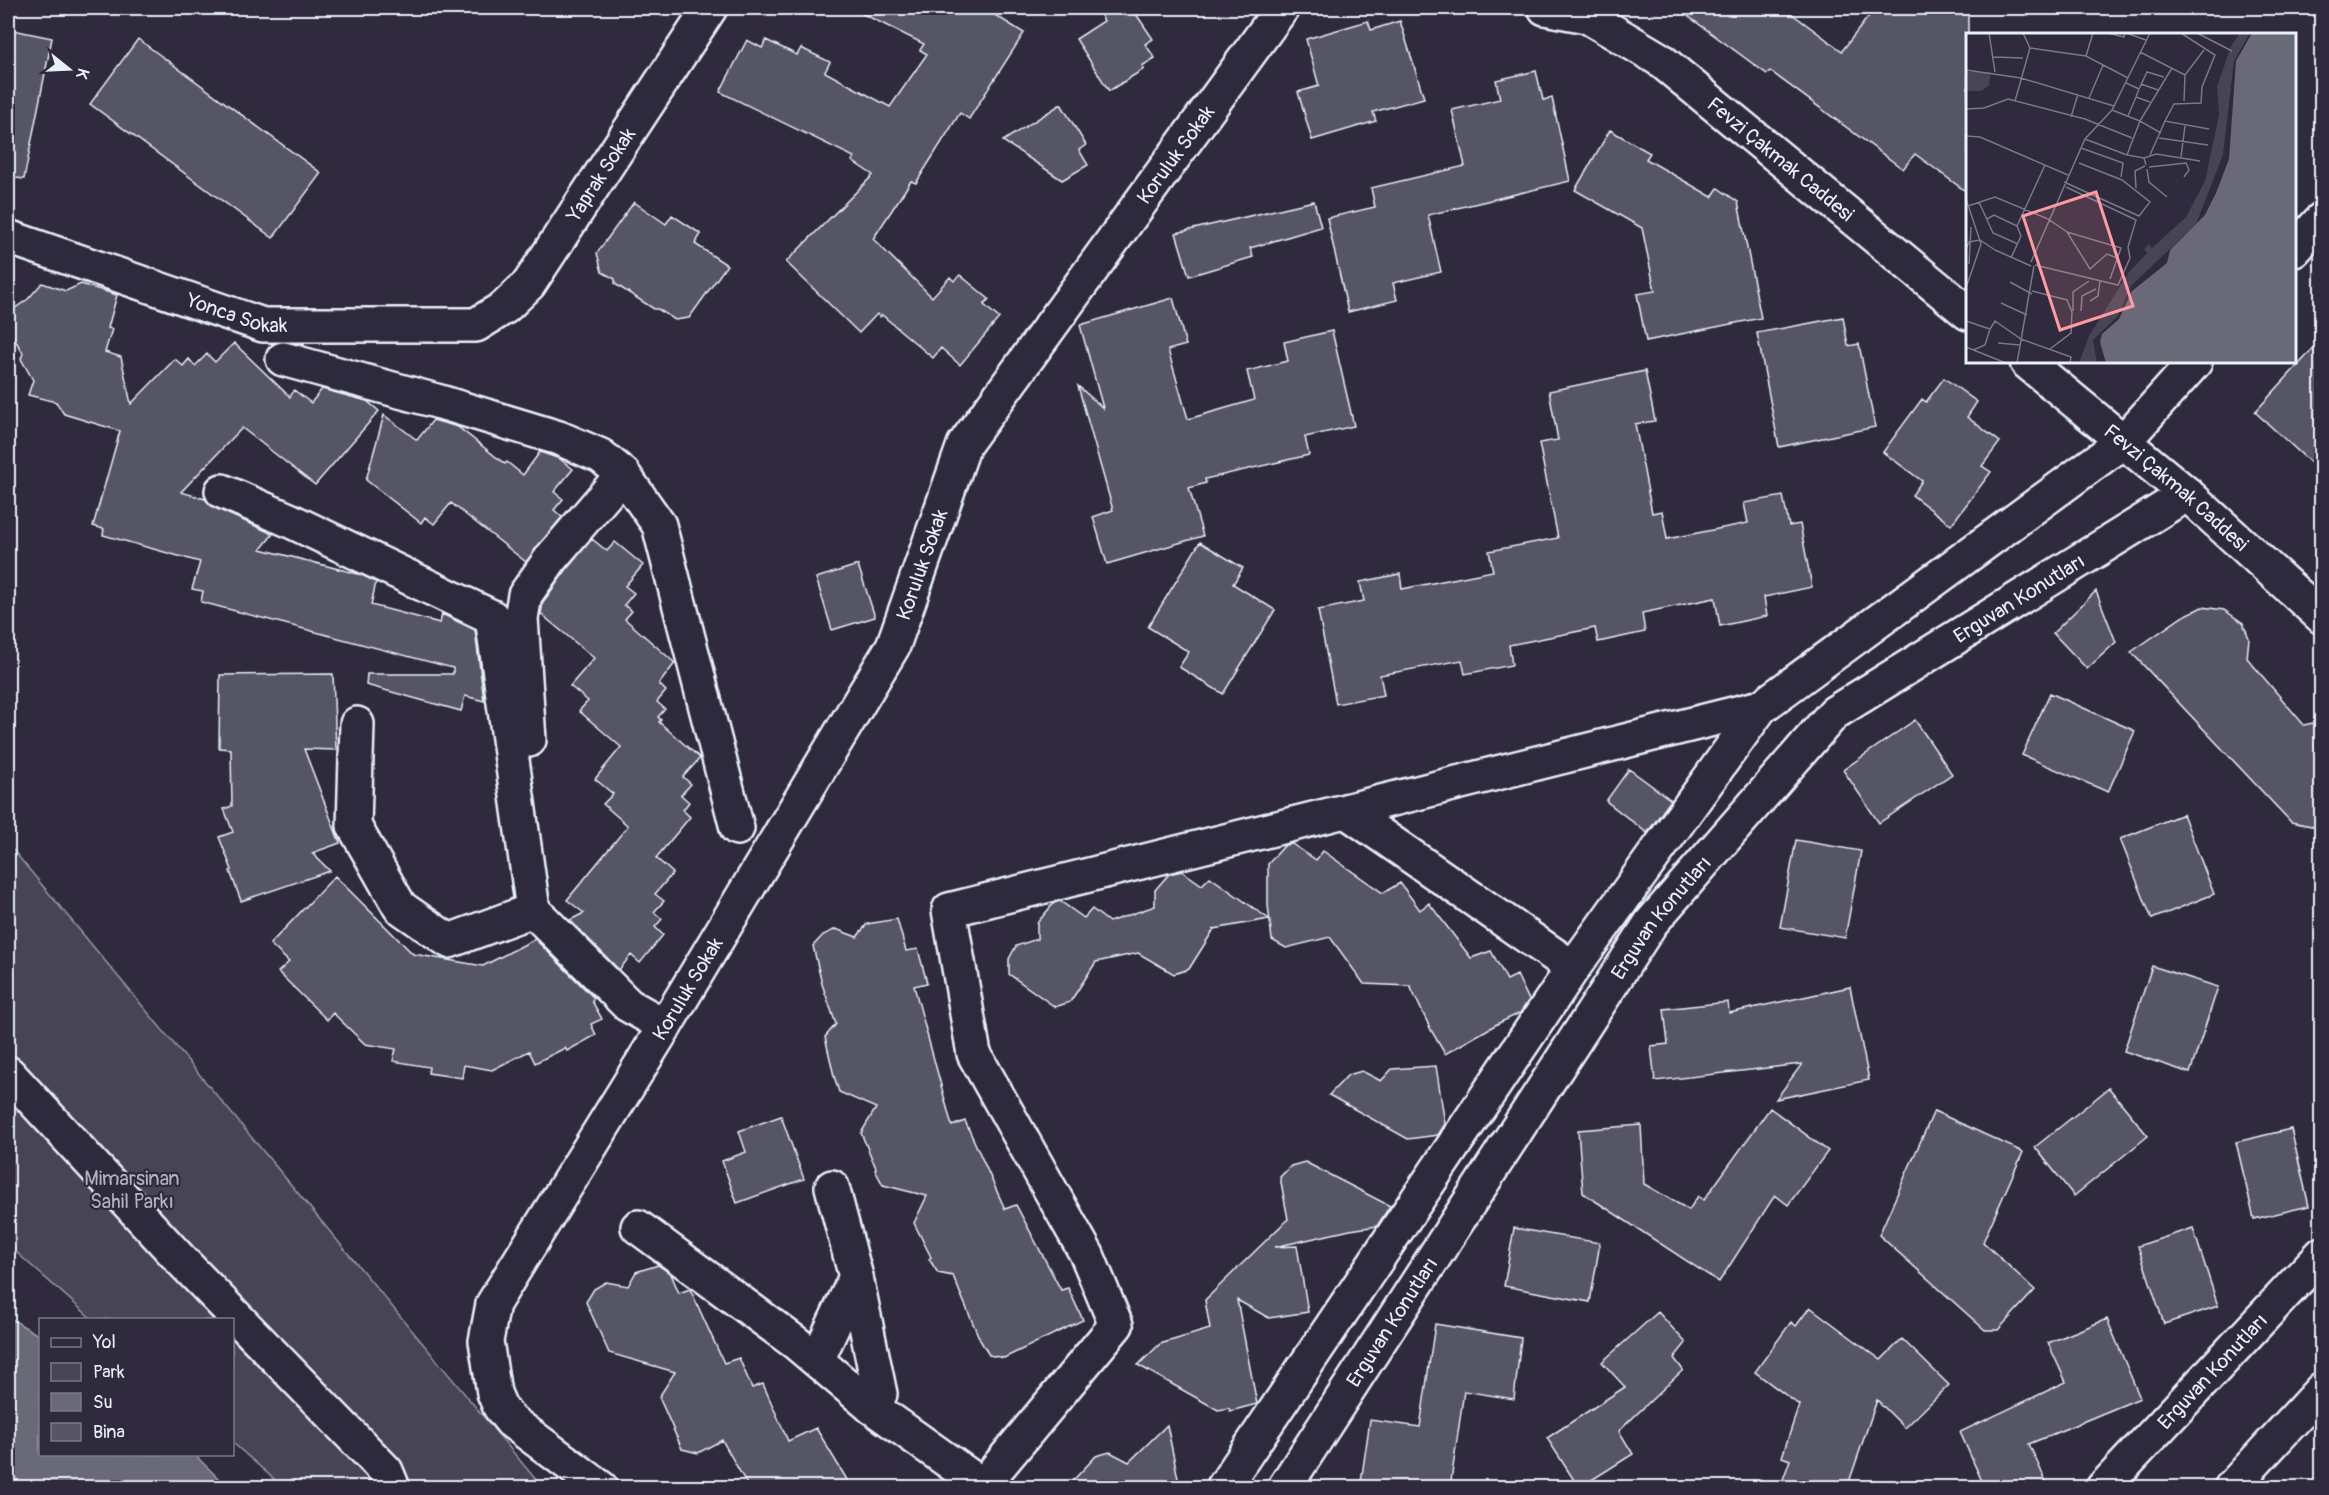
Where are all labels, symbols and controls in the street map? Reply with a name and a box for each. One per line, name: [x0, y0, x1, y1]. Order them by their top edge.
inset map: [1966, 33, 2296, 363]
north arrow: [39, 39, 99, 99]
text: K: [71, 66, 93, 81]
street label: Fevzi Çakmak Caddesi: [1702, 92, 1859, 227]
street label: Koruluk Sokak: [1132, 100, 1220, 209]
street label: Yaprak Sokak: [561, 123, 641, 227]
street label: Yonca Sokak: [182, 287, 288, 338]
street label: Fevzi Çakmak Caddesi: [2099, 419, 2253, 557]
street label: Koruluk Sokak: [891, 505, 954, 623]
street label: Erguvan Konutları: [1949, 549, 2089, 649]
street label: Erguvan Konutları: [1606, 851, 1717, 984]
street label: Koruluk Sokak: [647, 932, 729, 1045]
park label: Mimarsinan Sahil Parkı: [84, 1166, 180, 1214]
street label: Erguvan Konutları: [1341, 1253, 1444, 1392]
street label: Erguvan Konutları: [2152, 1308, 2273, 1435]
legend: [39, 1318, 234, 1456]
text: Yol: [92, 1331, 116, 1354]
text: Park: [93, 1361, 125, 1384]
text: Su: [93, 1391, 113, 1414]
text: Bina: [93, 1421, 125, 1444]

